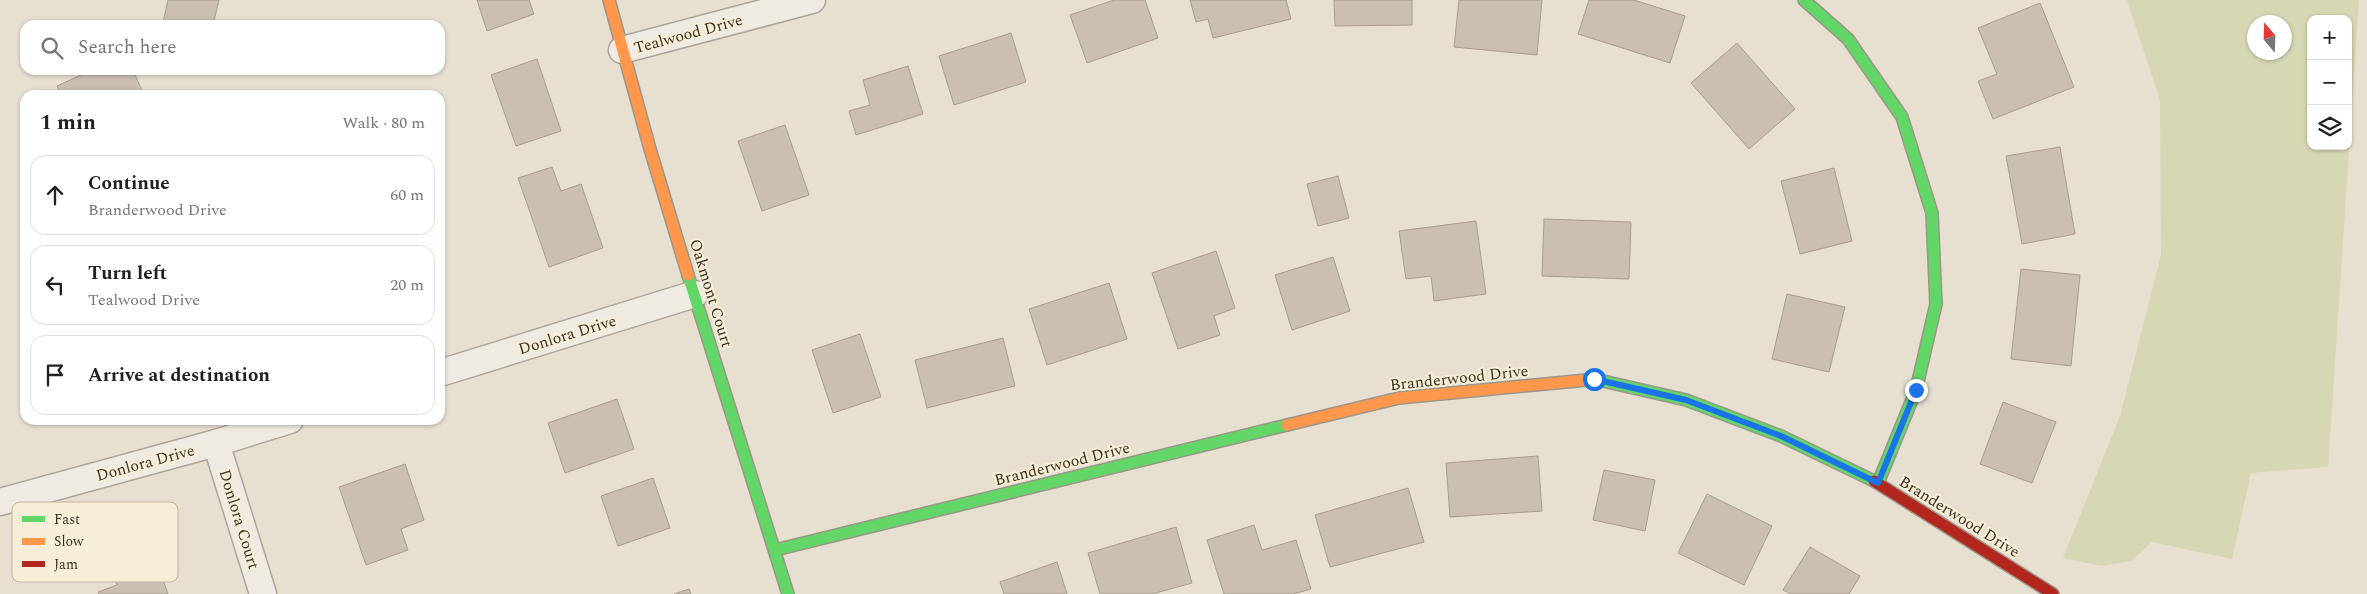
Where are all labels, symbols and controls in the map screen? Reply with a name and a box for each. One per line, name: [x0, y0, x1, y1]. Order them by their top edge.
street label: Tealwood Drive: [631, 8, 745, 60]
north arrow: [2247, 15, 2292, 60]
map controls: [2307, 15, 2352, 150]
button: +: [2307, 15, 2352, 60]
search box: [20, 20, 445, 75]
text: Search here: [78, 33, 177, 62]
icon: search: [38, 34, 66, 62]
button: −: [2307, 60, 2352, 105]
button: layers: [2307, 105, 2352, 150]
text: 1 min: [40, 107, 96, 139]
text: Walk · 80 m: [342, 111, 425, 135]
text: Continue: [88, 169, 170, 198]
icon: ahead: [41, 181, 69, 209]
text: 60 m: [390, 183, 424, 207]
text: Branderwood Drive: [88, 198, 227, 222]
street label: Oakmont Court: [683, 236, 739, 351]
text: Turn left: [88, 259, 167, 288]
icon: left: [41, 271, 69, 299]
text: 20 m: [390, 273, 424, 297]
text: Tealwood Drive: [88, 288, 200, 312]
street label: Donlora Drive: [515, 309, 619, 361]
street label: Branderwood Drive: [1389, 359, 1529, 397]
icon: arrive: [41, 361, 69, 389]
text: Arrive at destination: [88, 361, 270, 390]
route start: [1583, 368, 1606, 391]
route end: [1905, 379, 1928, 402]
street label: Branderwood Drive: [992, 436, 1133, 492]
street label: Donlora Drive: [93, 438, 197, 488]
street label: Donlora Court: [212, 466, 266, 573]
street label: Branderwood Drive: [1894, 470, 2025, 564]
legend: [12, 502, 178, 582]
text: Fast: [54, 509, 80, 530]
text: Slow: [54, 531, 84, 552]
text: Jam: [54, 554, 78, 575]

